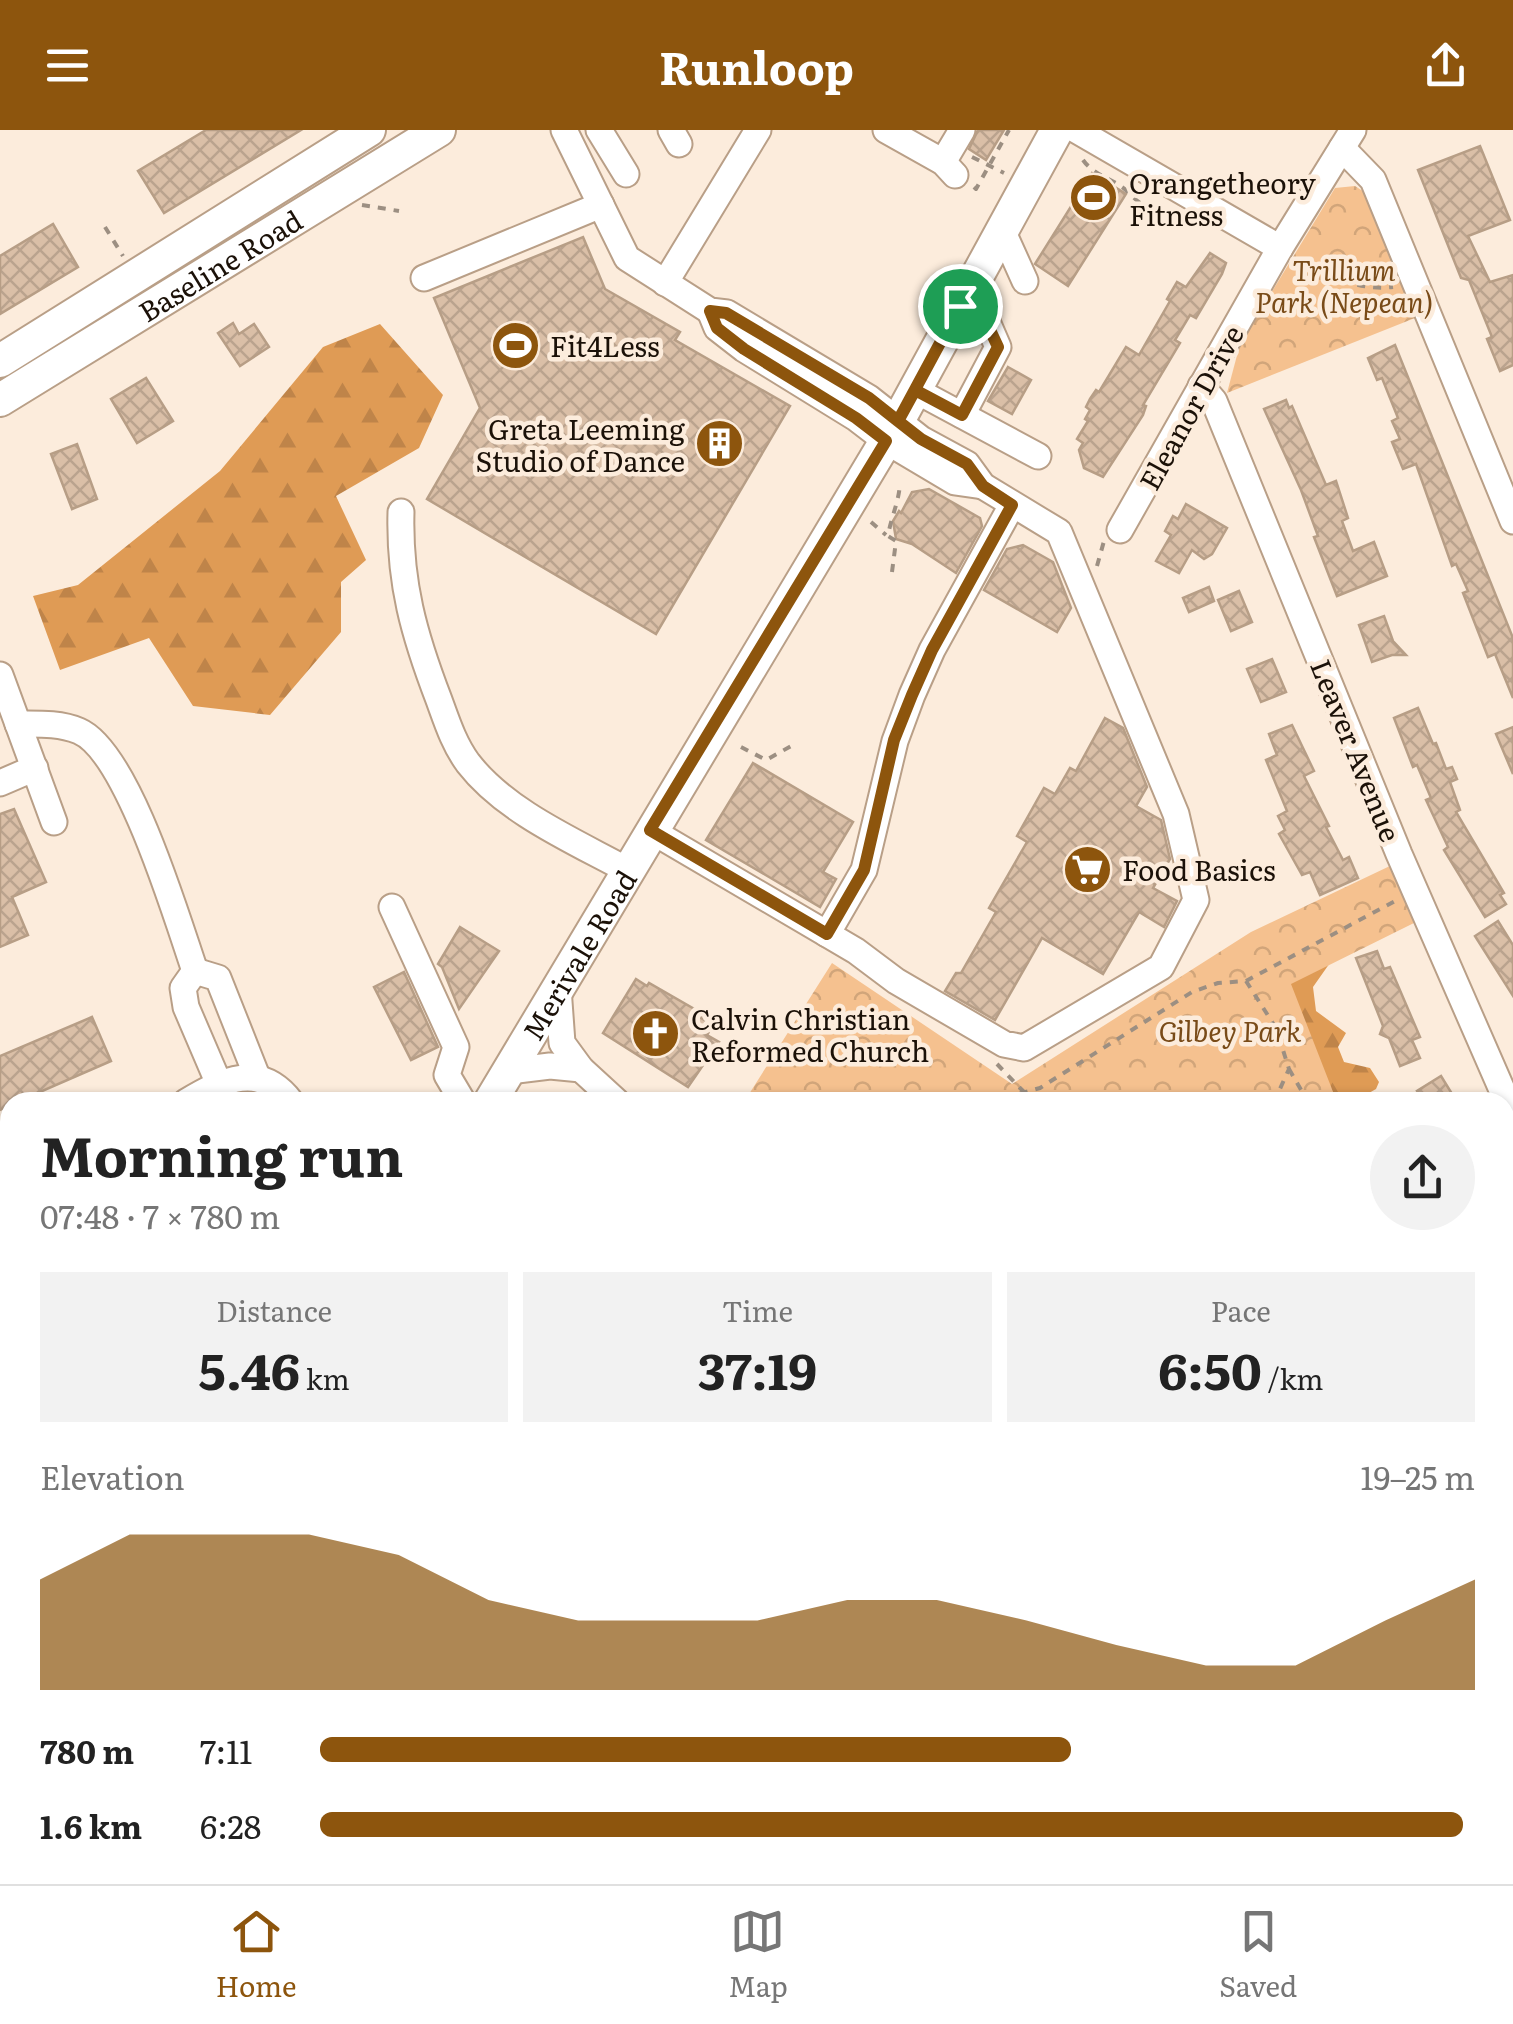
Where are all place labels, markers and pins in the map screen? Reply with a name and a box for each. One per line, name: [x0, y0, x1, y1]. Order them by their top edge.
place label: Orangetheory Fitness: [1129, 161, 1317, 235]
sports icon: Orangetheory Fitness: [1068, 172, 1120, 224]
pin: [918, 264, 1003, 349]
sports icon: Fit4Less: [489, 319, 541, 371]
place label: Fit4Less: [550, 324, 660, 366]
place label: Greta Leeming Studio of Dance: [475, 407, 685, 481]
building icon: Greta Leeming Studio of Dance: [694, 418, 746, 470]
supermarket icon: Food Basics: [1061, 843, 1113, 895]
place label: Food Basics: [1122, 848, 1276, 890]
place label: Calvin Christian Reformed Church: [691, 997, 929, 1071]
church icon: Calvin Christian Reformed Church: [630, 1008, 682, 1060]

